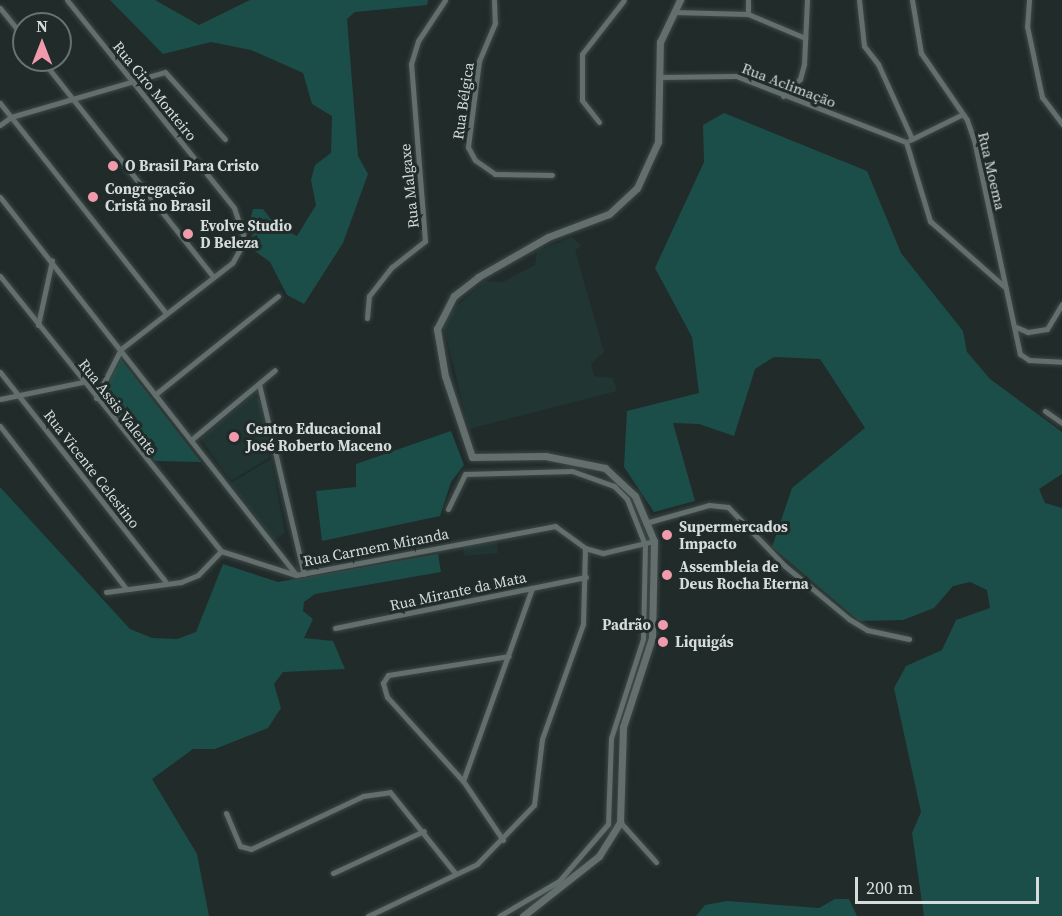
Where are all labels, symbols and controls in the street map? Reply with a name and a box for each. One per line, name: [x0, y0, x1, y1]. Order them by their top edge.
north arrow: [12, 12, 72, 72]
text: N: [36, 15, 48, 37]
street label: Rua Ciro Monteiro: [109, 37, 201, 145]
street label: Rua Aclimação: [739, 59, 839, 111]
street label: Rua Bélgica: [449, 61, 477, 141]
street label: Rua Moema: [974, 130, 1010, 212]
street label: Rua Malgaxe: [396, 143, 422, 229]
place label: O Brasil Para Cristo: [125, 157, 259, 175]
marker: O Brasil Para Cristo: [106, 159, 120, 173]
place label: Congregação Cristã no Brasil: [105, 179, 211, 214]
marker: Congregação Cristã no Brasil: [86, 190, 100, 204]
place label: Evolve Studio D Beleza: [200, 216, 292, 251]
marker: Evolve Studio D Beleza: [181, 227, 195, 241]
street label: Rua Assis Valente: [75, 355, 161, 459]
street label: Rua Vicente Celestino: [40, 406, 144, 532]
place label: Centro Educacional José Roberto Maceno: [246, 419, 392, 454]
marker: Centro Educacional José Roberto Maceno: [227, 430, 241, 444]
place label: Supermercados Impacto: [679, 517, 788, 552]
street label: Rua Carmem Miranda: [302, 524, 450, 570]
marker: Supermercados Impacto: [660, 528, 674, 542]
place label: Assembleia de Deus Rocha Eterna: [679, 557, 809, 592]
street label: Rua Mirante da Mata: [388, 568, 528, 614]
marker: Assembleia de Deus Rocha Eterna: [660, 568, 674, 582]
place label: Padrão: [602, 616, 651, 634]
marker: Padrão: [656, 618, 670, 632]
place label: Liquigás: [675, 633, 734, 651]
marker: Liquigás: [656, 635, 670, 649]
scale bar: [858, 865, 1042, 903]
text: 200 m: [866, 875, 913, 900]

